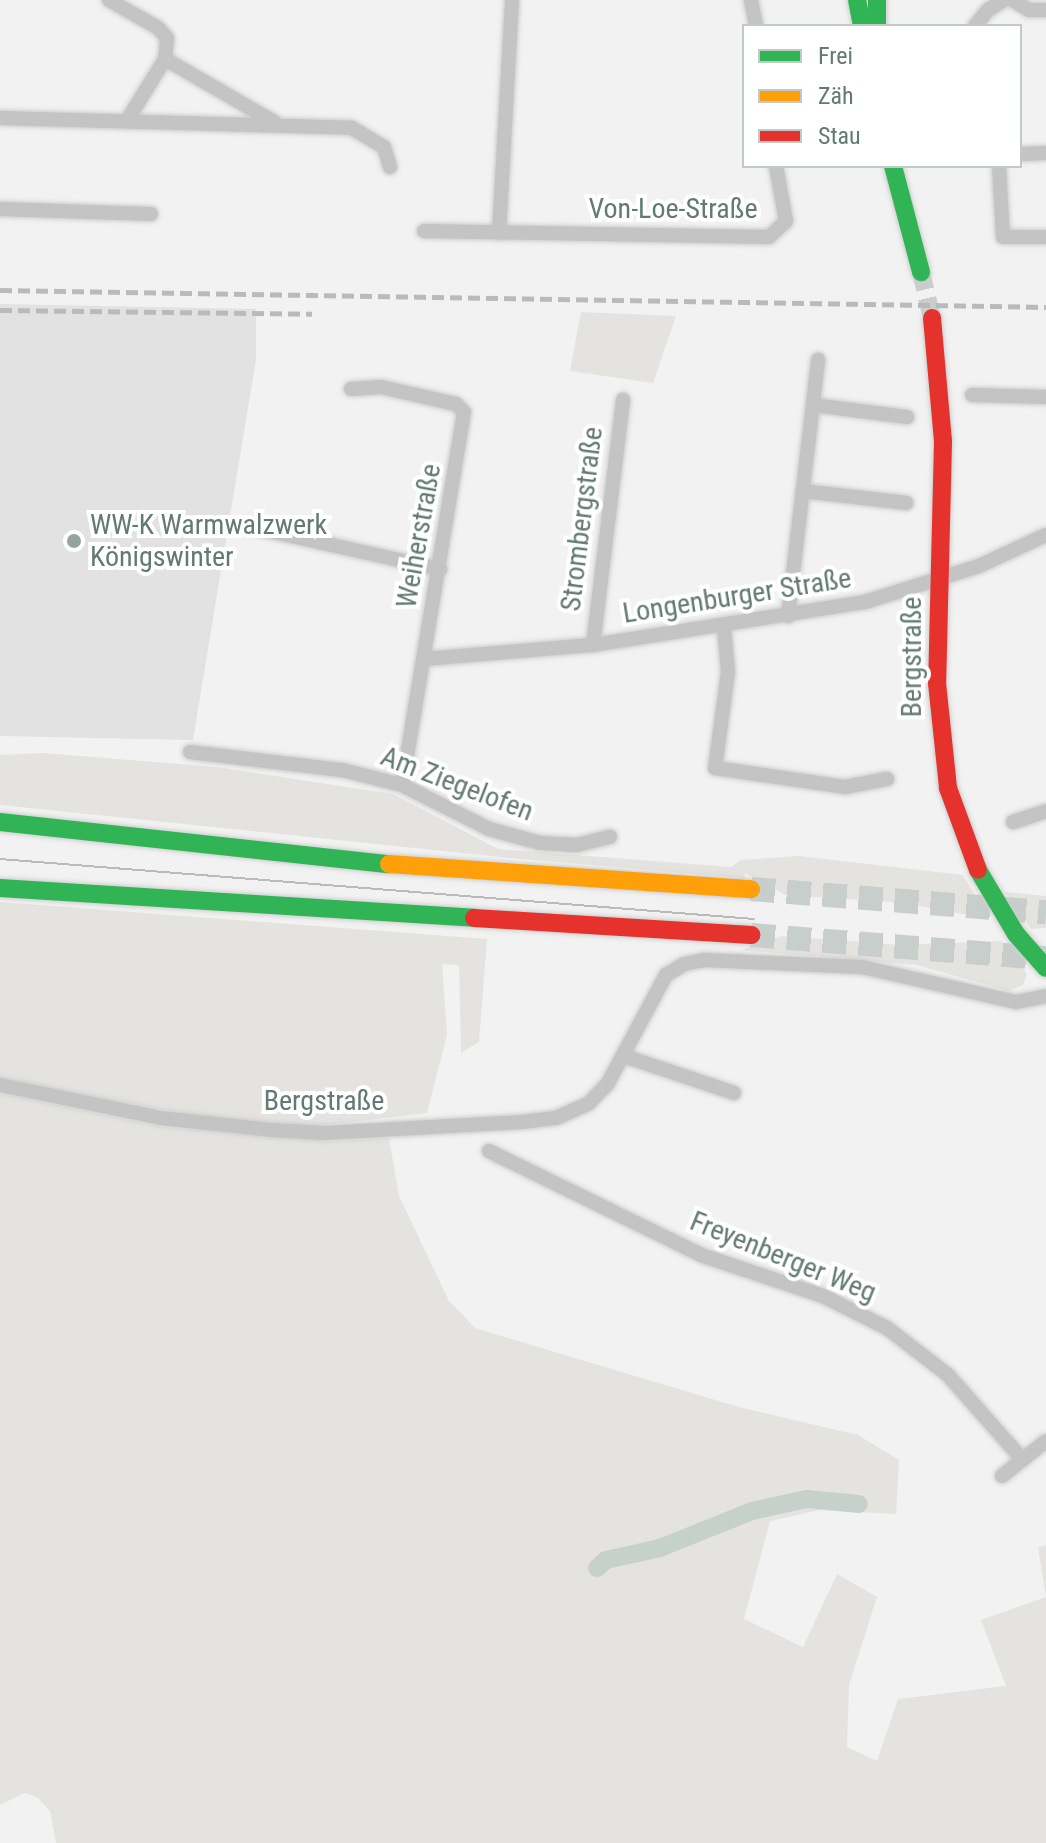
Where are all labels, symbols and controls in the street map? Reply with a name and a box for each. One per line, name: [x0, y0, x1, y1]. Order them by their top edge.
legend: [742, 24, 1022, 168]
text: Frei: [818, 42, 853, 70]
text: Zäh: [818, 82, 854, 110]
text: Stau: [818, 122, 861, 150]
street label: Von-Loe-Straße: [588, 192, 758, 226]
street label: Strombergstraße: [554, 425, 610, 613]
street label: Weiherstraße: [390, 461, 448, 611]
place label: WW-K Warmwalzwerk Königswinter: [90, 508, 327, 574]
marker: WW-K Warmwalzwerk Königswinter: [65, 532, 83, 550]
street label: Longenburger Straße: [620, 561, 854, 631]
street label: Bergstraße: [895, 597, 929, 717]
street label: Am Ziegelofen: [376, 740, 538, 828]
street label: Bergstraße: [264, 1084, 384, 1118]
street label: Freyenberger Weg: [685, 1204, 881, 1310]

